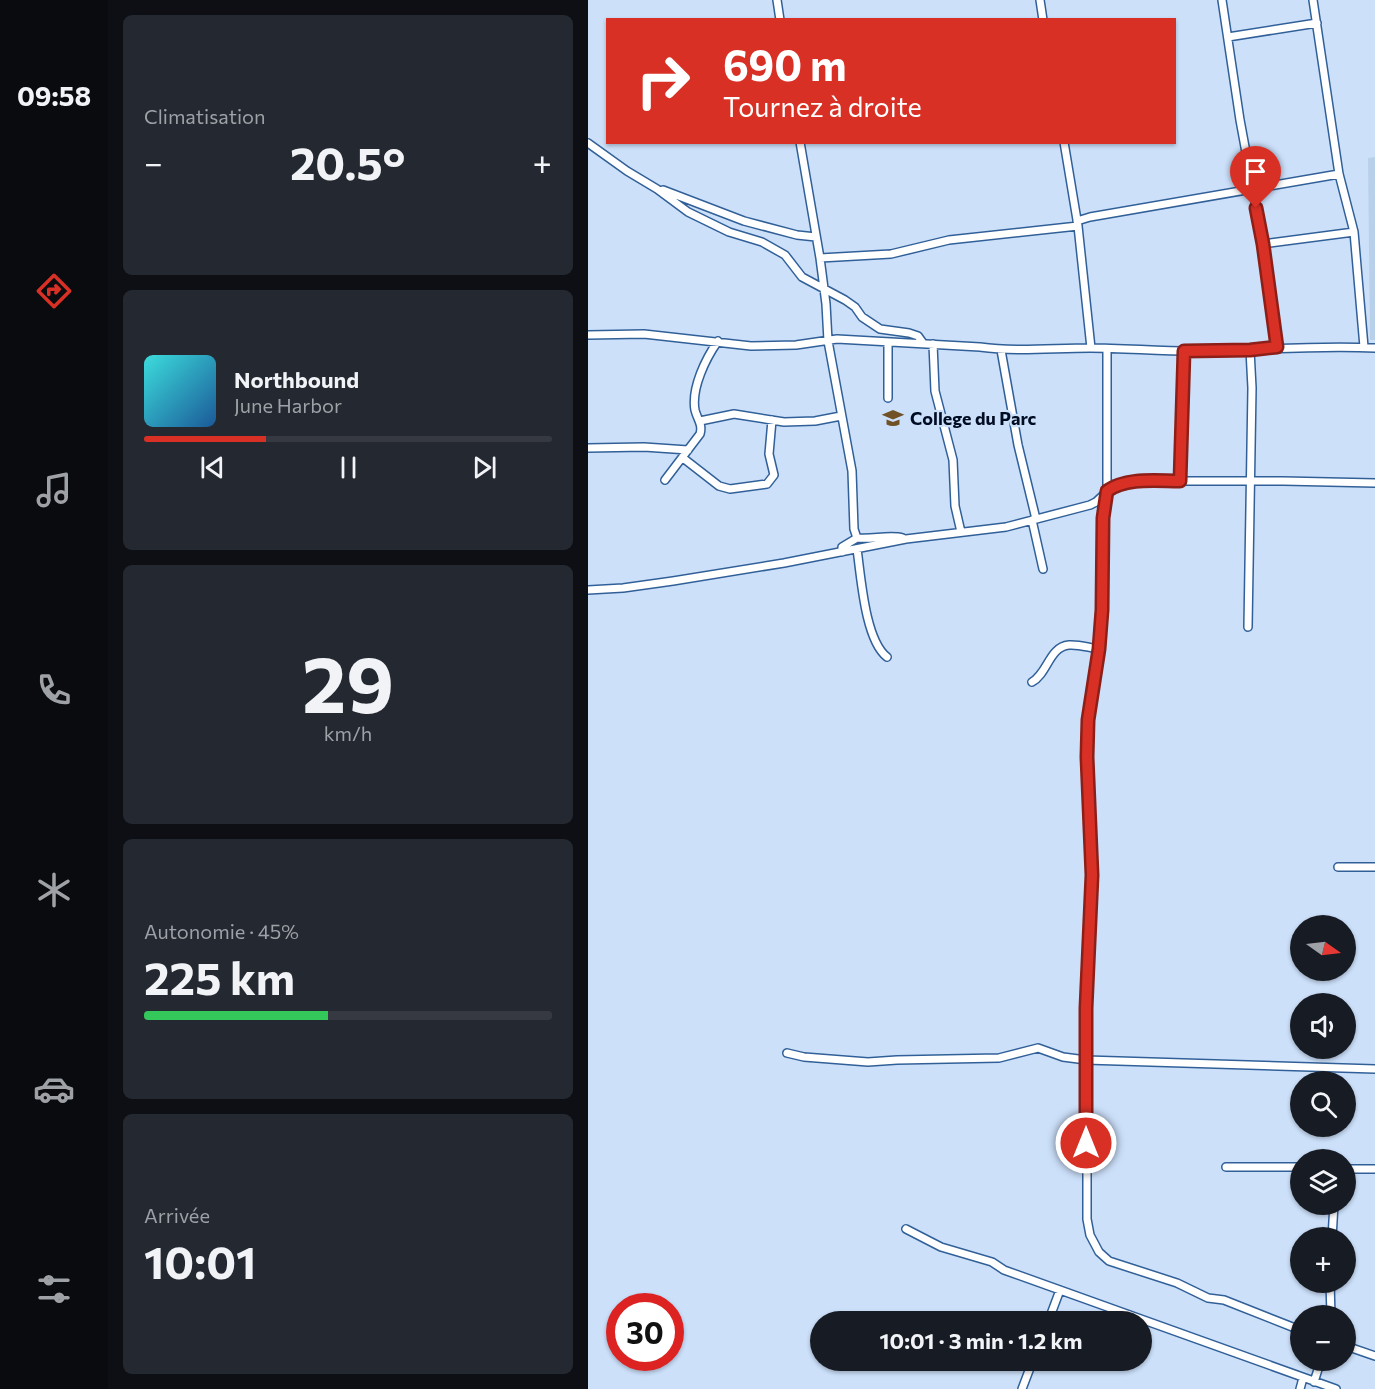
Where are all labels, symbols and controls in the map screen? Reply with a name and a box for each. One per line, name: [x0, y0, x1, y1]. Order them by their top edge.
text: 690 m: [723, 38, 847, 90]
icon: right: [624, 42, 702, 120]
text: 09:58: [17, 79, 91, 112]
text: Tournez à droite: [723, 90, 922, 123]
text: Climatisation: [144, 104, 265, 128]
text: 20.5°: [290, 134, 405, 189]
text: −: [144, 141, 163, 182]
text: +: [533, 141, 552, 182]
pin: [1230, 146, 1281, 208]
icon: arrive: [1239, 155, 1272, 188]
icon: directions: [33, 270, 75, 312]
text: Northbound: [234, 366, 359, 393]
text: June Harbor: [234, 393, 342, 417]
school or university icon: College du Parc: [881, 406, 905, 430]
place label: College du Parc: [910, 407, 1037, 429]
icon: previous: [196, 451, 229, 484]
icon: pause: [332, 451, 365, 484]
icon: next: [468, 451, 501, 484]
icon: music: [33, 469, 75, 511]
text: 29: [302, 634, 394, 729]
icon: phone: [33, 669, 75, 711]
text: km/h: [324, 721, 372, 745]
icon: climate: [33, 869, 75, 911]
north arrow: [1290, 915, 1356, 981]
map controls: [1290, 915, 1356, 1371]
text: Autonomie · 45%: [144, 919, 299, 943]
text: 225 km: [144, 949, 295, 1004]
button: sound: [1290, 993, 1356, 1059]
icon: car: [33, 1068, 75, 1110]
button: search: [1290, 1071, 1356, 1137]
position arrow: [1054, 1111, 1118, 1175]
button: layers: [1290, 1149, 1356, 1215]
text: Arrivée: [144, 1203, 210, 1227]
button: +: [1290, 1227, 1356, 1293]
text: 10:01: [144, 1233, 256, 1288]
icon: filters: [33, 1268, 75, 1310]
speed limit sign: 30: [606, 1293, 684, 1371]
button: −: [1290, 1305, 1356, 1371]
text: 10:01 · 3 min · 1.2 km: [880, 1327, 1082, 1354]

